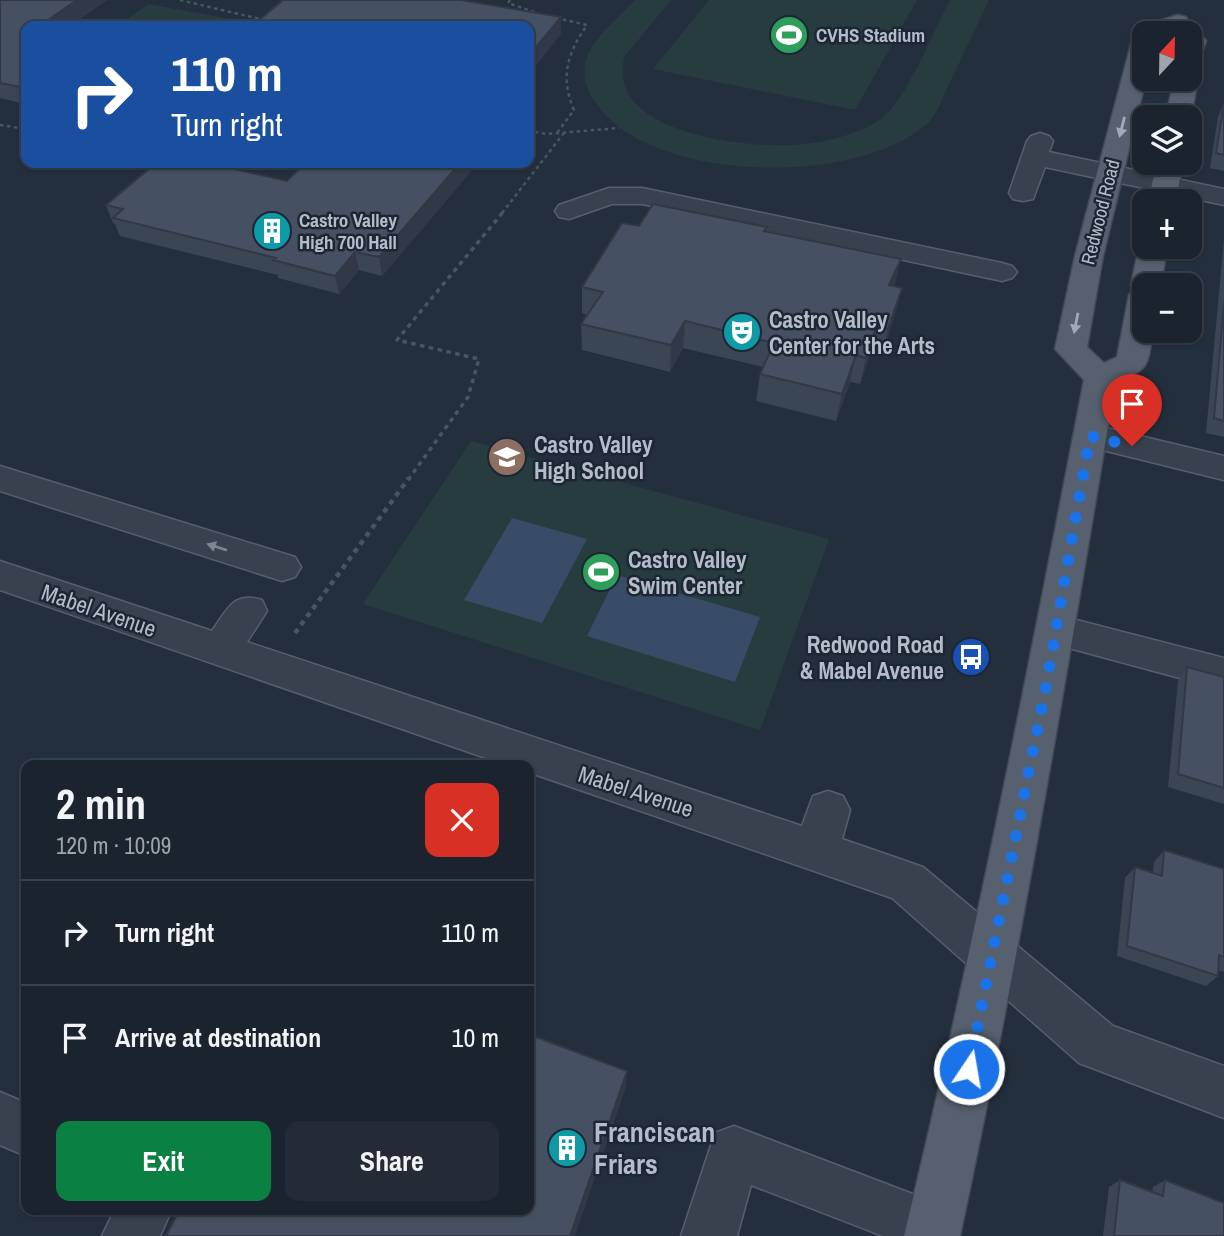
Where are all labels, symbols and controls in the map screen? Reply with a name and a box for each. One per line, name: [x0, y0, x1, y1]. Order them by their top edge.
sports icon: CVHS Stadium: [768, 14, 810, 56]
north arrow: [1132, 21, 1202, 91]
map controls: [1132, 21, 1202, 343]
place label: CVHS Stadium: [816, 22, 925, 48]
text: 110 m: [171, 40, 283, 106]
icon: right: [56, 49, 147, 140]
text: Turn right: [171, 103, 283, 146]
button: layers: [1132, 105, 1202, 175]
one-way arrow: [1116, 116, 1127, 138]
street label: Redwood Road: [1074, 157, 1126, 267]
button: +: [1132, 189, 1202, 259]
place label: Castro Valley High 700 Hall: [299, 207, 397, 255]
building icon: Castro Valley High 700 Hall: [251, 210, 293, 252]
button: −: [1132, 273, 1202, 343]
place label: Castro Valley Center for the Arts: [769, 304, 935, 361]
theatre icon: Castro Valley Center for the Arts: [721, 311, 763, 353]
one-way arrow: [1070, 312, 1081, 334]
pin: [1102, 374, 1162, 446]
icon: arrive: [1113, 385, 1151, 423]
place label: Castro Valley High School: [534, 429, 653, 486]
school or university icon: Castro Valley High School: [486, 436, 528, 478]
one-way arrow: [206, 541, 227, 551]
place label: Castro Valley Swim Center: [628, 544, 747, 601]
sports icon: Castro Valley Swim Center: [580, 551, 622, 593]
street label: Mabel Avenue: [38, 576, 160, 644]
place label: Redwood Road & Mabel Avenue: [800, 629, 944, 686]
bus stop icon: Redwood Road & Mabel Avenue: [950, 636, 992, 678]
street label: Mabel Avenue: [575, 758, 697, 824]
text: 2 min: [56, 776, 146, 832]
button: close: [425, 783, 499, 857]
text: 120 m · 10:09: [56, 830, 171, 861]
icon: right: [56, 914, 94, 952]
text: Turn right: [115, 915, 214, 950]
text: 110 m: [441, 915, 499, 950]
icon: arrive: [56, 1019, 94, 1057]
text: Arrive at destination: [115, 1020, 321, 1055]
text: 10 m: [452, 1020, 499, 1055]
position arrow: [932, 1032, 1006, 1106]
place label: Franciscan Friars: [594, 1113, 715, 1183]
button: Exit: [56, 1121, 271, 1201]
button: Share: [285, 1121, 499, 1201]
building icon: Franciscan Friars: [546, 1127, 588, 1169]

